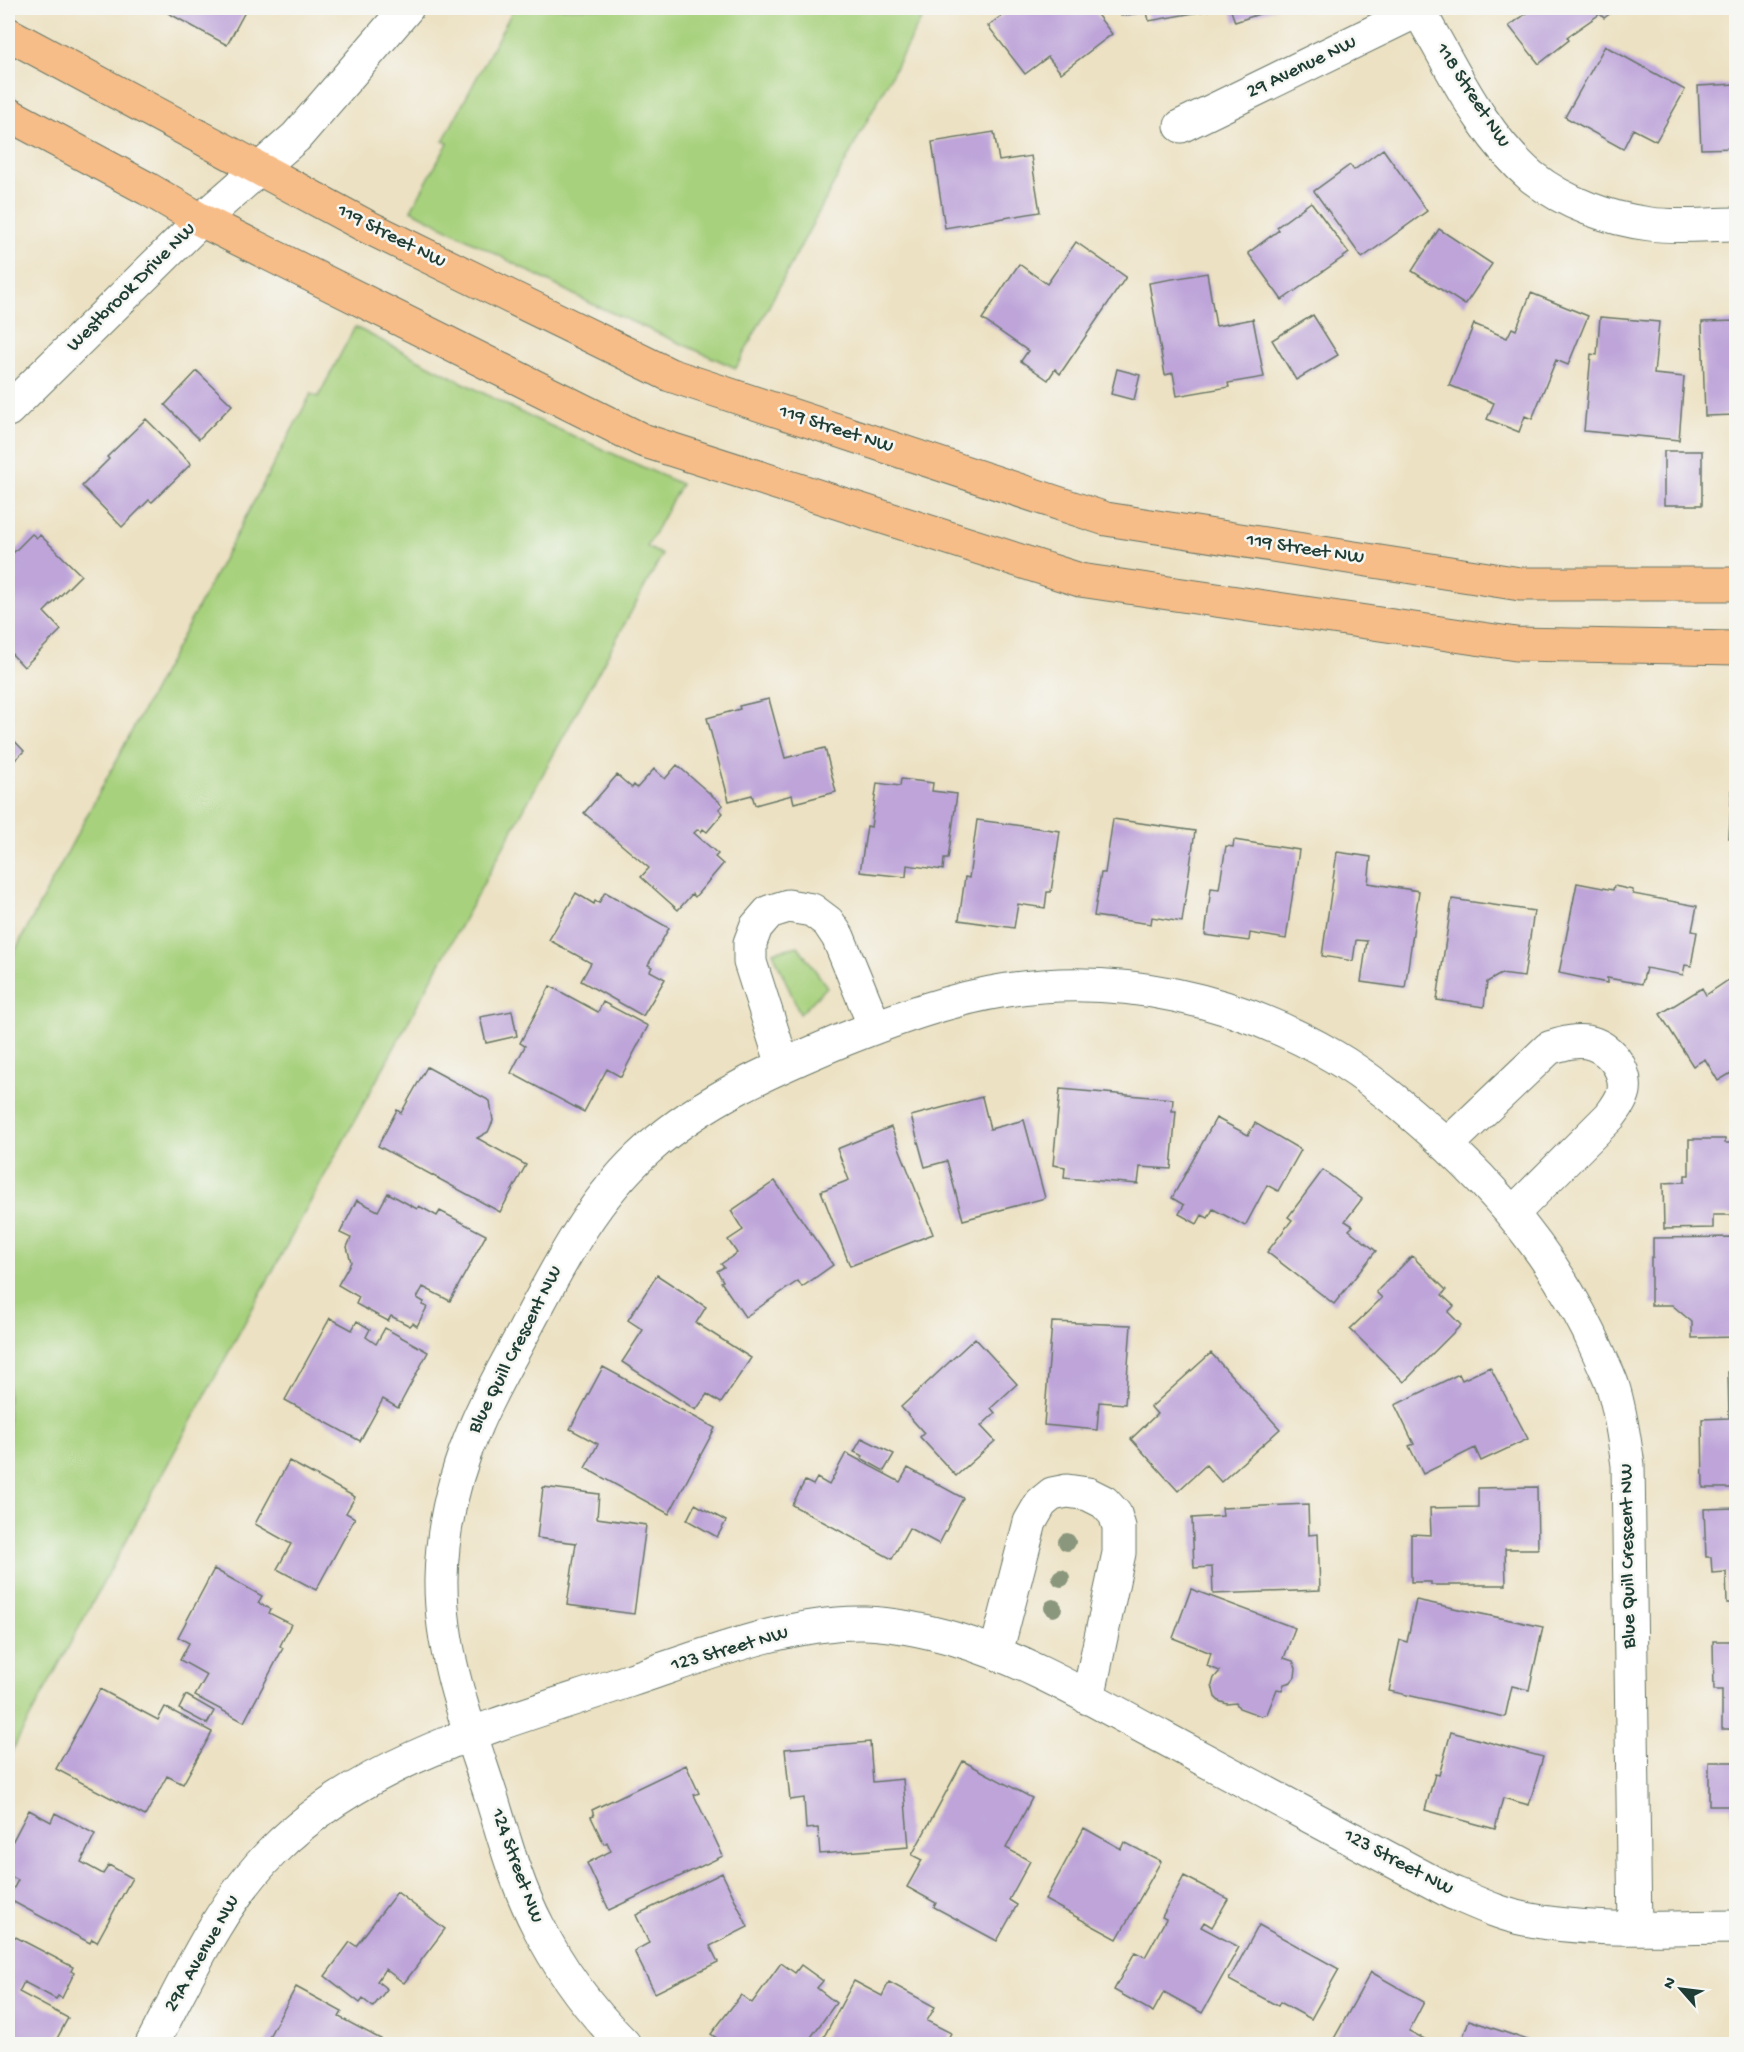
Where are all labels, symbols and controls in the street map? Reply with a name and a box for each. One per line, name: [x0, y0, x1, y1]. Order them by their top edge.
street label: 29 Avenue NW: [1243, 31, 1361, 105]
street label: 118 Street NW: [1429, 39, 1514, 153]
street label: 119 Street NW: [332, 199, 449, 274]
street label: Westbrook Drive NW: [63, 219, 201, 357]
street label: 119 Street NW: [775, 400, 896, 459]
street label: 119 Street NW: [1243, 529, 1366, 571]
street label: Blue Quill Crescent NW: [463, 1262, 568, 1439]
street label: Blue Quill Crescent NW: [1616, 1463, 1642, 1650]
street label: 123 Street NW: [668, 1622, 791, 1678]
street label: 124 Street NW: [484, 1805, 547, 1926]
street label: 123 Street NW: [1338, 1824, 1457, 1902]
street label: 29A Avenue NW: [160, 1891, 246, 2017]
north arrow: [1651, 1959, 1711, 2019]
text: N: [1660, 1974, 1682, 1993]

